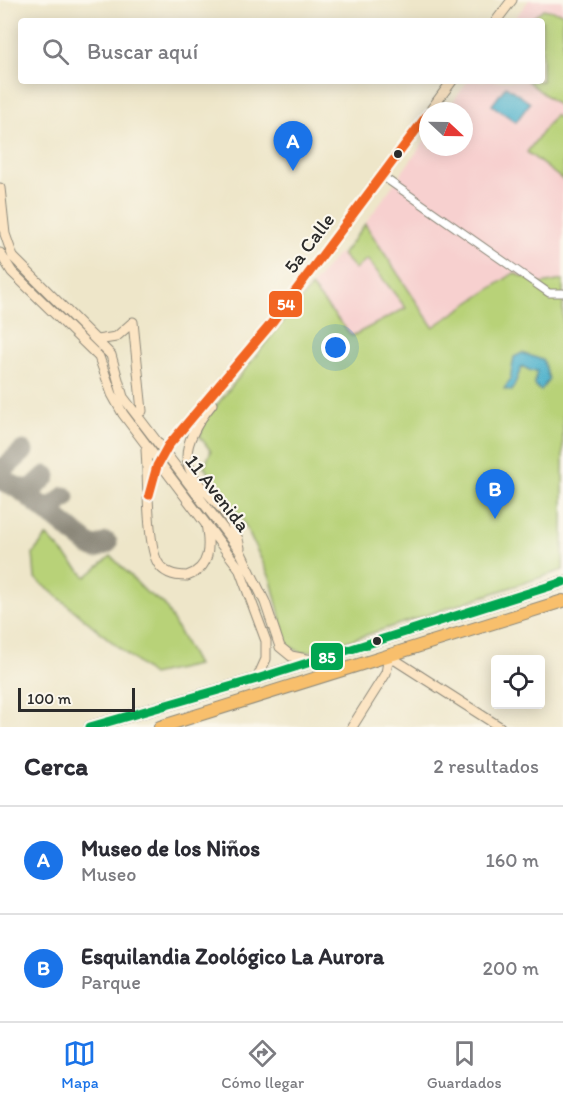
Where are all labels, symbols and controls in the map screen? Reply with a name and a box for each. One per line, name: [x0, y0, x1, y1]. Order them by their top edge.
search box: [18, 18, 545, 84]
icon: search: [39, 35, 72, 68]
text: Buscar aquí: [87, 38, 198, 65]
north arrow: [419, 102, 473, 156]
pin: A: [274, 122, 312, 171]
unlabelled marker: [392, 148, 404, 160]
street label: 5a Calle: [279, 208, 339, 278]
line badge: 54: [268, 290, 303, 318]
text: 54: [277, 295, 295, 314]
your location: [321, 333, 350, 362]
street label: 11 Avenida: [180, 450, 256, 537]
pin: B: [476, 470, 514, 519]
unlabelled marker: [371, 635, 383, 647]
line badge: 85: [310, 642, 344, 671]
text: 85: [318, 648, 336, 667]
map controls: [491, 655, 545, 709]
button: locate: [491, 655, 545, 709]
scale bar: [18, 685, 135, 712]
text: 100 m: [27, 689, 71, 708]
text: Cerca: [24, 750, 88, 782]
text: 2 resultados: [433, 754, 539, 778]
text: Museo de los Niños: [81, 835, 260, 862]
text: A: [37, 848, 50, 872]
text: 160 m: [486, 848, 539, 872]
text: Museo: [81, 862, 136, 886]
text: Esquilandia Zoológico La Aurora: [81, 943, 384, 970]
text: B: [37, 956, 50, 980]
text: 200 m: [483, 956, 539, 980]
text: Parque: [81, 970, 141, 994]
tab: Mapa: [61, 1037, 99, 1092]
tab: Cómo llegar: [221, 1037, 304, 1092]
tab: Guardados: [427, 1037, 502, 1092]

